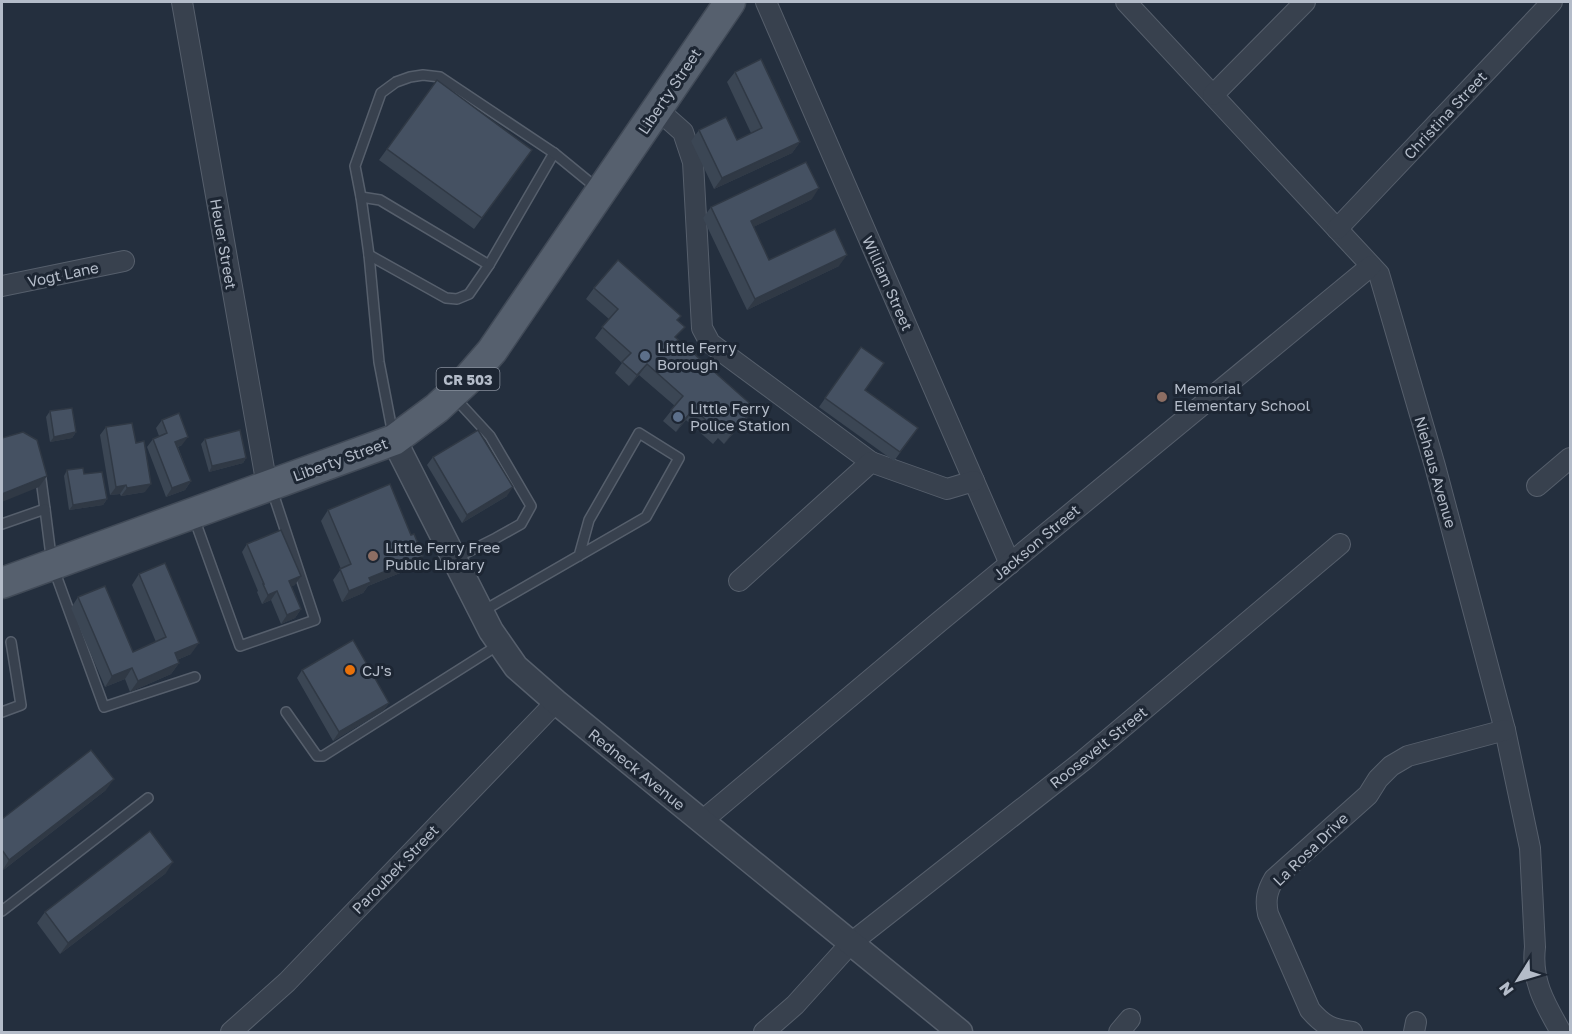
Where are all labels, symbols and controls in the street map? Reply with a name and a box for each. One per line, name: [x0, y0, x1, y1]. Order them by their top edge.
street label: Liberty Street: [634, 45, 704, 137]
street label: Christina Street: [1400, 67, 1490, 163]
street label: Heuer Street: [207, 197, 241, 291]
street label: William Street: [859, 233, 917, 333]
street label: Vogt Lane: [26, 258, 100, 290]
place label: Little Ferry Borough: [657, 338, 737, 373]
marker: Little Ferry Borough: [638, 349, 652, 363]
road number: CR 503: [436, 368, 500, 390]
place label: Memorial Elementary School: [1174, 379, 1310, 414]
marker: Memorial Elementary School: [1155, 390, 1169, 404]
place label: Little Ferry Police Station: [690, 399, 790, 434]
marker: Little Ferry Police Station: [671, 410, 685, 424]
street label: Niehaus Avenue: [1411, 414, 1461, 530]
street label: Liberty Street: [290, 434, 390, 484]
street label: Jackson Street: [989, 500, 1083, 584]
place label: Little Ferry Free Public Library: [385, 538, 501, 573]
marker: Little Ferry Free Public Library: [366, 549, 380, 563]
place label: CJ's: [362, 661, 392, 679]
marker: CJ's: [343, 663, 357, 677]
street label: Roosevelt Street: [1046, 702, 1150, 792]
street label: Redneck Avenue: [585, 724, 689, 814]
street label: La Rosa Drive: [1269, 809, 1351, 889]
street label: Paroubek Street: [348, 821, 442, 917]
north arrow: [1488, 950, 1548, 1010]
text: N: [1494, 978, 1518, 1000]

